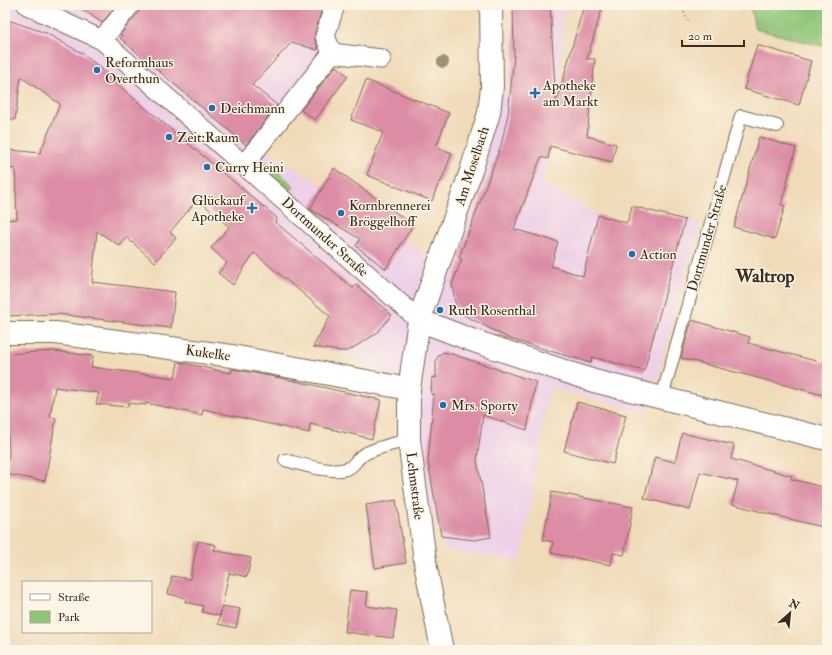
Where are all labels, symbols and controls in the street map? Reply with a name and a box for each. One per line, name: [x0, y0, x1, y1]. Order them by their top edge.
scale bar: [682, 22, 744, 48]
text: 20 m: [688, 29, 713, 44]
place label: Reformhaus Overthun: [105, 54, 173, 87]
marker: Reformhaus Overthun: [92, 65, 102, 75]
place label: Apotheke am Markt: [542, 77, 599, 110]
marker: Apotheke am Markt: [530, 88, 540, 98]
place label: Deichmann: [220, 100, 285, 117]
marker: Deichmann: [207, 103, 217, 113]
street label: Am Moselbach: [451, 124, 493, 209]
place label: Zeit:Raum: [177, 129, 239, 146]
marker: Zeit:Raum: [164, 132, 174, 142]
place label: Curry Heini: [215, 159, 284, 177]
marker: Curry Heini: [202, 162, 212, 172]
street label: Dortmunder Straße: [684, 182, 730, 294]
place label: Glückauf Apotheke: [190, 192, 246, 226]
street label: Dortmunder Straße: [278, 194, 372, 280]
place label: Kornbrennerei Bröggelhoff: [349, 197, 431, 230]
marker: Glückauf Apotheke: [247, 203, 257, 213]
marker: Kornbrennerei Bröggelhoff: [336, 208, 346, 218]
place label: Action: [639, 246, 677, 263]
marker: Action: [627, 249, 637, 259]
district label: Waltrop: [735, 265, 794, 288]
place label: Ruth Rosenthal: [448, 302, 536, 319]
marker: Ruth Rosenthal: [435, 305, 445, 315]
street label: Kukelke: [185, 341, 232, 365]
place label: Mrs. Sporty: [451, 397, 519, 415]
marker: Mrs. Sporty: [438, 400, 448, 410]
street label: Lehmstraße: [402, 451, 428, 521]
legend: [22, 581, 152, 633]
text: Straße: [58, 590, 89, 605]
north arrow: [770, 593, 810, 633]
text: N: [786, 596, 803, 613]
text: Park: [58, 610, 80, 625]

